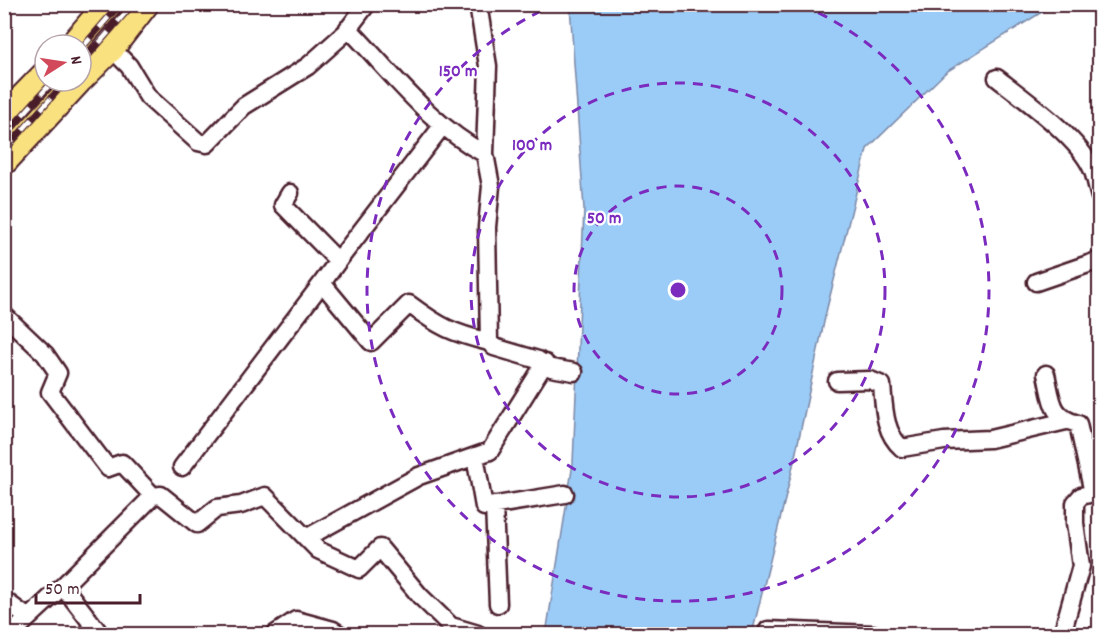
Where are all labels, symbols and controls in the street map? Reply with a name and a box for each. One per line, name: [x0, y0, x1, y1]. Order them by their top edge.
north arrow: [33, 33, 93, 93]
text: N: [63, 54, 87, 67]
text: 150 m: [439, 60, 477, 85]
text: 100 m: [512, 134, 552, 159]
text: 50 m: [587, 207, 621, 232]
centre of rings: [668, 280, 688, 300]
scale bar: [36, 567, 140, 605]
text: 50 m: [45, 578, 80, 603]

